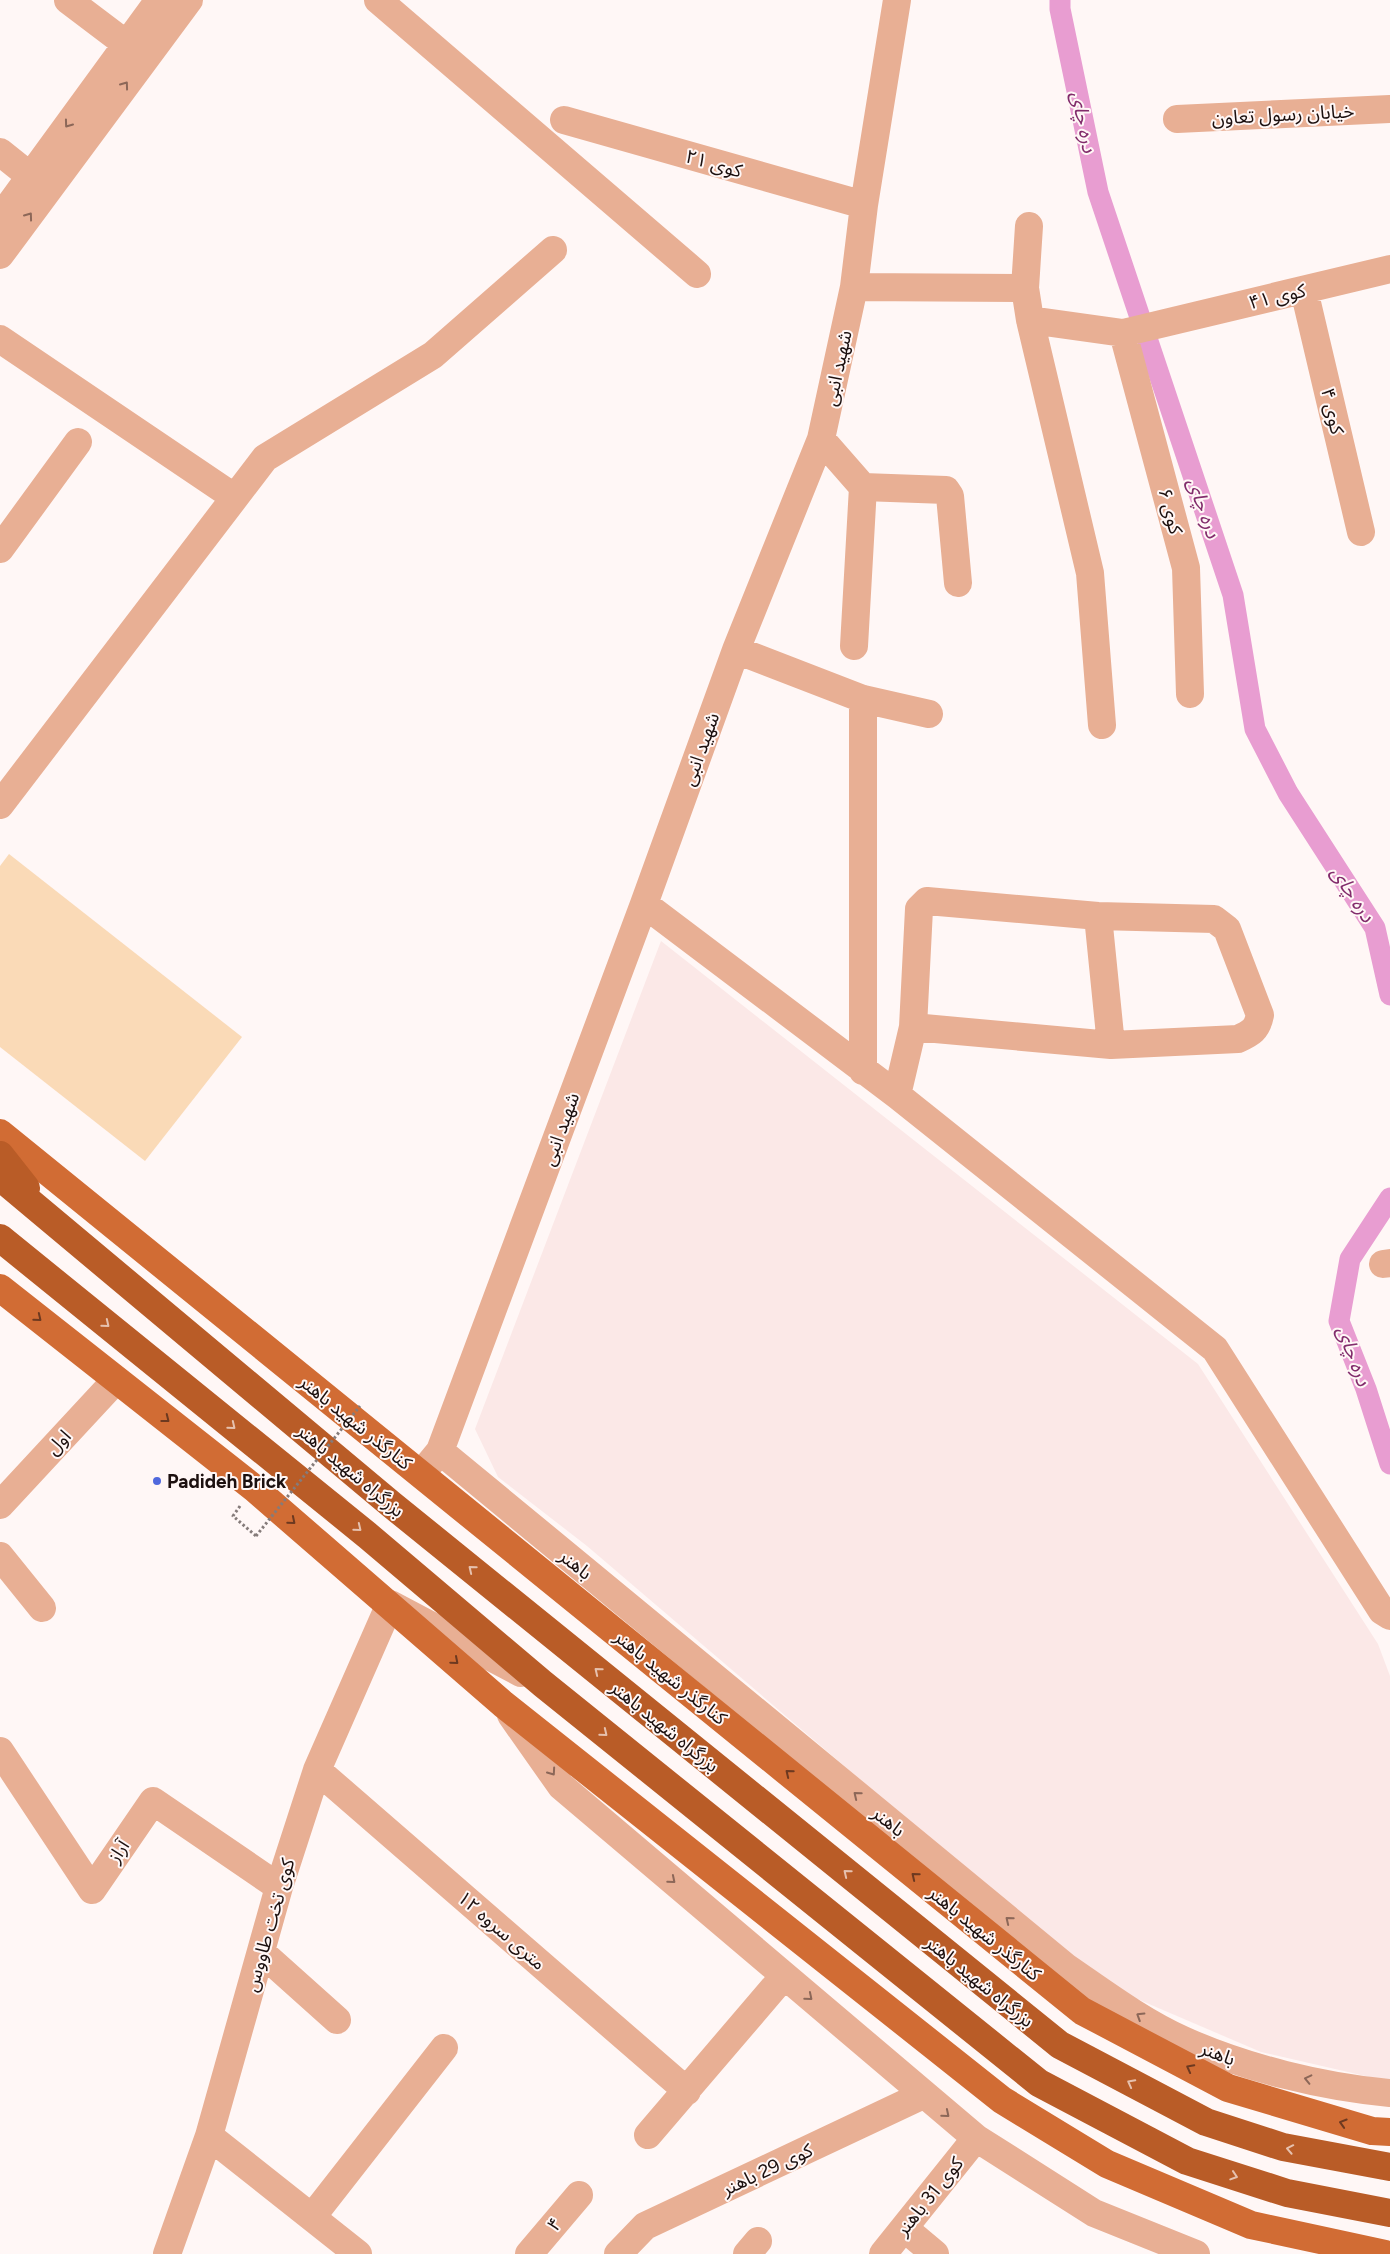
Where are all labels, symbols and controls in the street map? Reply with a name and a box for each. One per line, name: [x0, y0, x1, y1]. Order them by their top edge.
one-way arrow: [119, 81, 128, 91]
water label: دره چای: [1065, 89, 1102, 155]
street label: خیابان رسول تعاون: [1211, 99, 1355, 130]
one-way arrow: [66, 118, 74, 127]
street label: کوی ۲۱: [683, 144, 746, 183]
one-way arrow: [23, 212, 32, 222]
street label: کوی ۴۱: [1246, 279, 1309, 314]
street label: شهید انبی: [818, 328, 857, 408]
street label: کوی ۴: [1316, 386, 1349, 438]
water label: دره چای: [1182, 475, 1226, 542]
street label: کوی ۶: [1153, 486, 1188, 538]
street label: شهید انبی: [677, 709, 724, 789]
water label: دره چای: [1325, 861, 1380, 927]
street label: شهید انبی: [537, 1089, 584, 1169]
one-way arrow: [32, 1313, 41, 1321]
one-way arrow: [100, 1318, 109, 1326]
water label: دره چای: [1331, 1323, 1376, 1390]
street label: کنارگذر شهید باهنر: [294, 1369, 417, 1475]
one-way arrow: [160, 1413, 170, 1422]
street label: بزرگراه شهید باهنر: [292, 1418, 409, 1522]
one-way arrow: [226, 1420, 235, 1428]
street label: اول: [41, 1425, 76, 1460]
place label: Padideh Brick: [167, 1470, 287, 1493]
marker: Padideh Brick: [151, 1475, 163, 1487]
one-way arrow: [287, 1515, 296, 1524]
one-way arrow: [353, 1523, 362, 1532]
street label: باهنر: [554, 1544, 597, 1585]
one-way arrow: [468, 1566, 477, 1575]
street label: کنارگذر شهید باهنر: [609, 1624, 732, 1730]
one-way arrow: [449, 1655, 458, 1664]
one-way arrow: [595, 1669, 604, 1677]
street label: بزرگراه شهید باهنر: [605, 1675, 723, 1777]
one-way arrow: [598, 1728, 607, 1736]
one-way arrow: [546, 1766, 555, 1776]
one-way arrow: [786, 1770, 795, 1779]
one-way arrow: [853, 1791, 862, 1800]
street label: باهنر: [867, 1801, 910, 1842]
street label: آراز: [102, 1834, 135, 1868]
street label: کوی تخت طاووس: [239, 1855, 300, 1994]
one-way arrow: [844, 1870, 853, 1878]
one-way arrow: [912, 1873, 921, 1881]
one-way arrow: [666, 1875, 675, 1883]
street label: کنارگذر شهید باهنر: [923, 1880, 1046, 1986]
street label: ۱۲ متری سروه: [453, 1886, 550, 1975]
one-way arrow: [1006, 1918, 1015, 1926]
street label: بزرگراه شهید باهنر: [920, 1930, 1038, 2032]
one-way arrow: [803, 1992, 812, 2000]
one-way arrow: [1136, 2013, 1145, 2023]
street label: باهنر: [1196, 2036, 1239, 2071]
one-way arrow: [1186, 2064, 1195, 2074]
one-way arrow: [1303, 2074, 1312, 2085]
one-way arrow: [1128, 2079, 1137, 2089]
one-way arrow: [941, 2108, 950, 2117]
one-way arrow: [1339, 2118, 1347, 2128]
street label: کوی 29 باهنر: [717, 2138, 817, 2201]
one-way arrow: [1286, 2144, 1295, 2154]
street label: کوی 31 باهنر: [890, 2151, 969, 2241]
one-way arrow: [1229, 2170, 1237, 2180]
street label: ۴: [542, 2213, 567, 2236]

